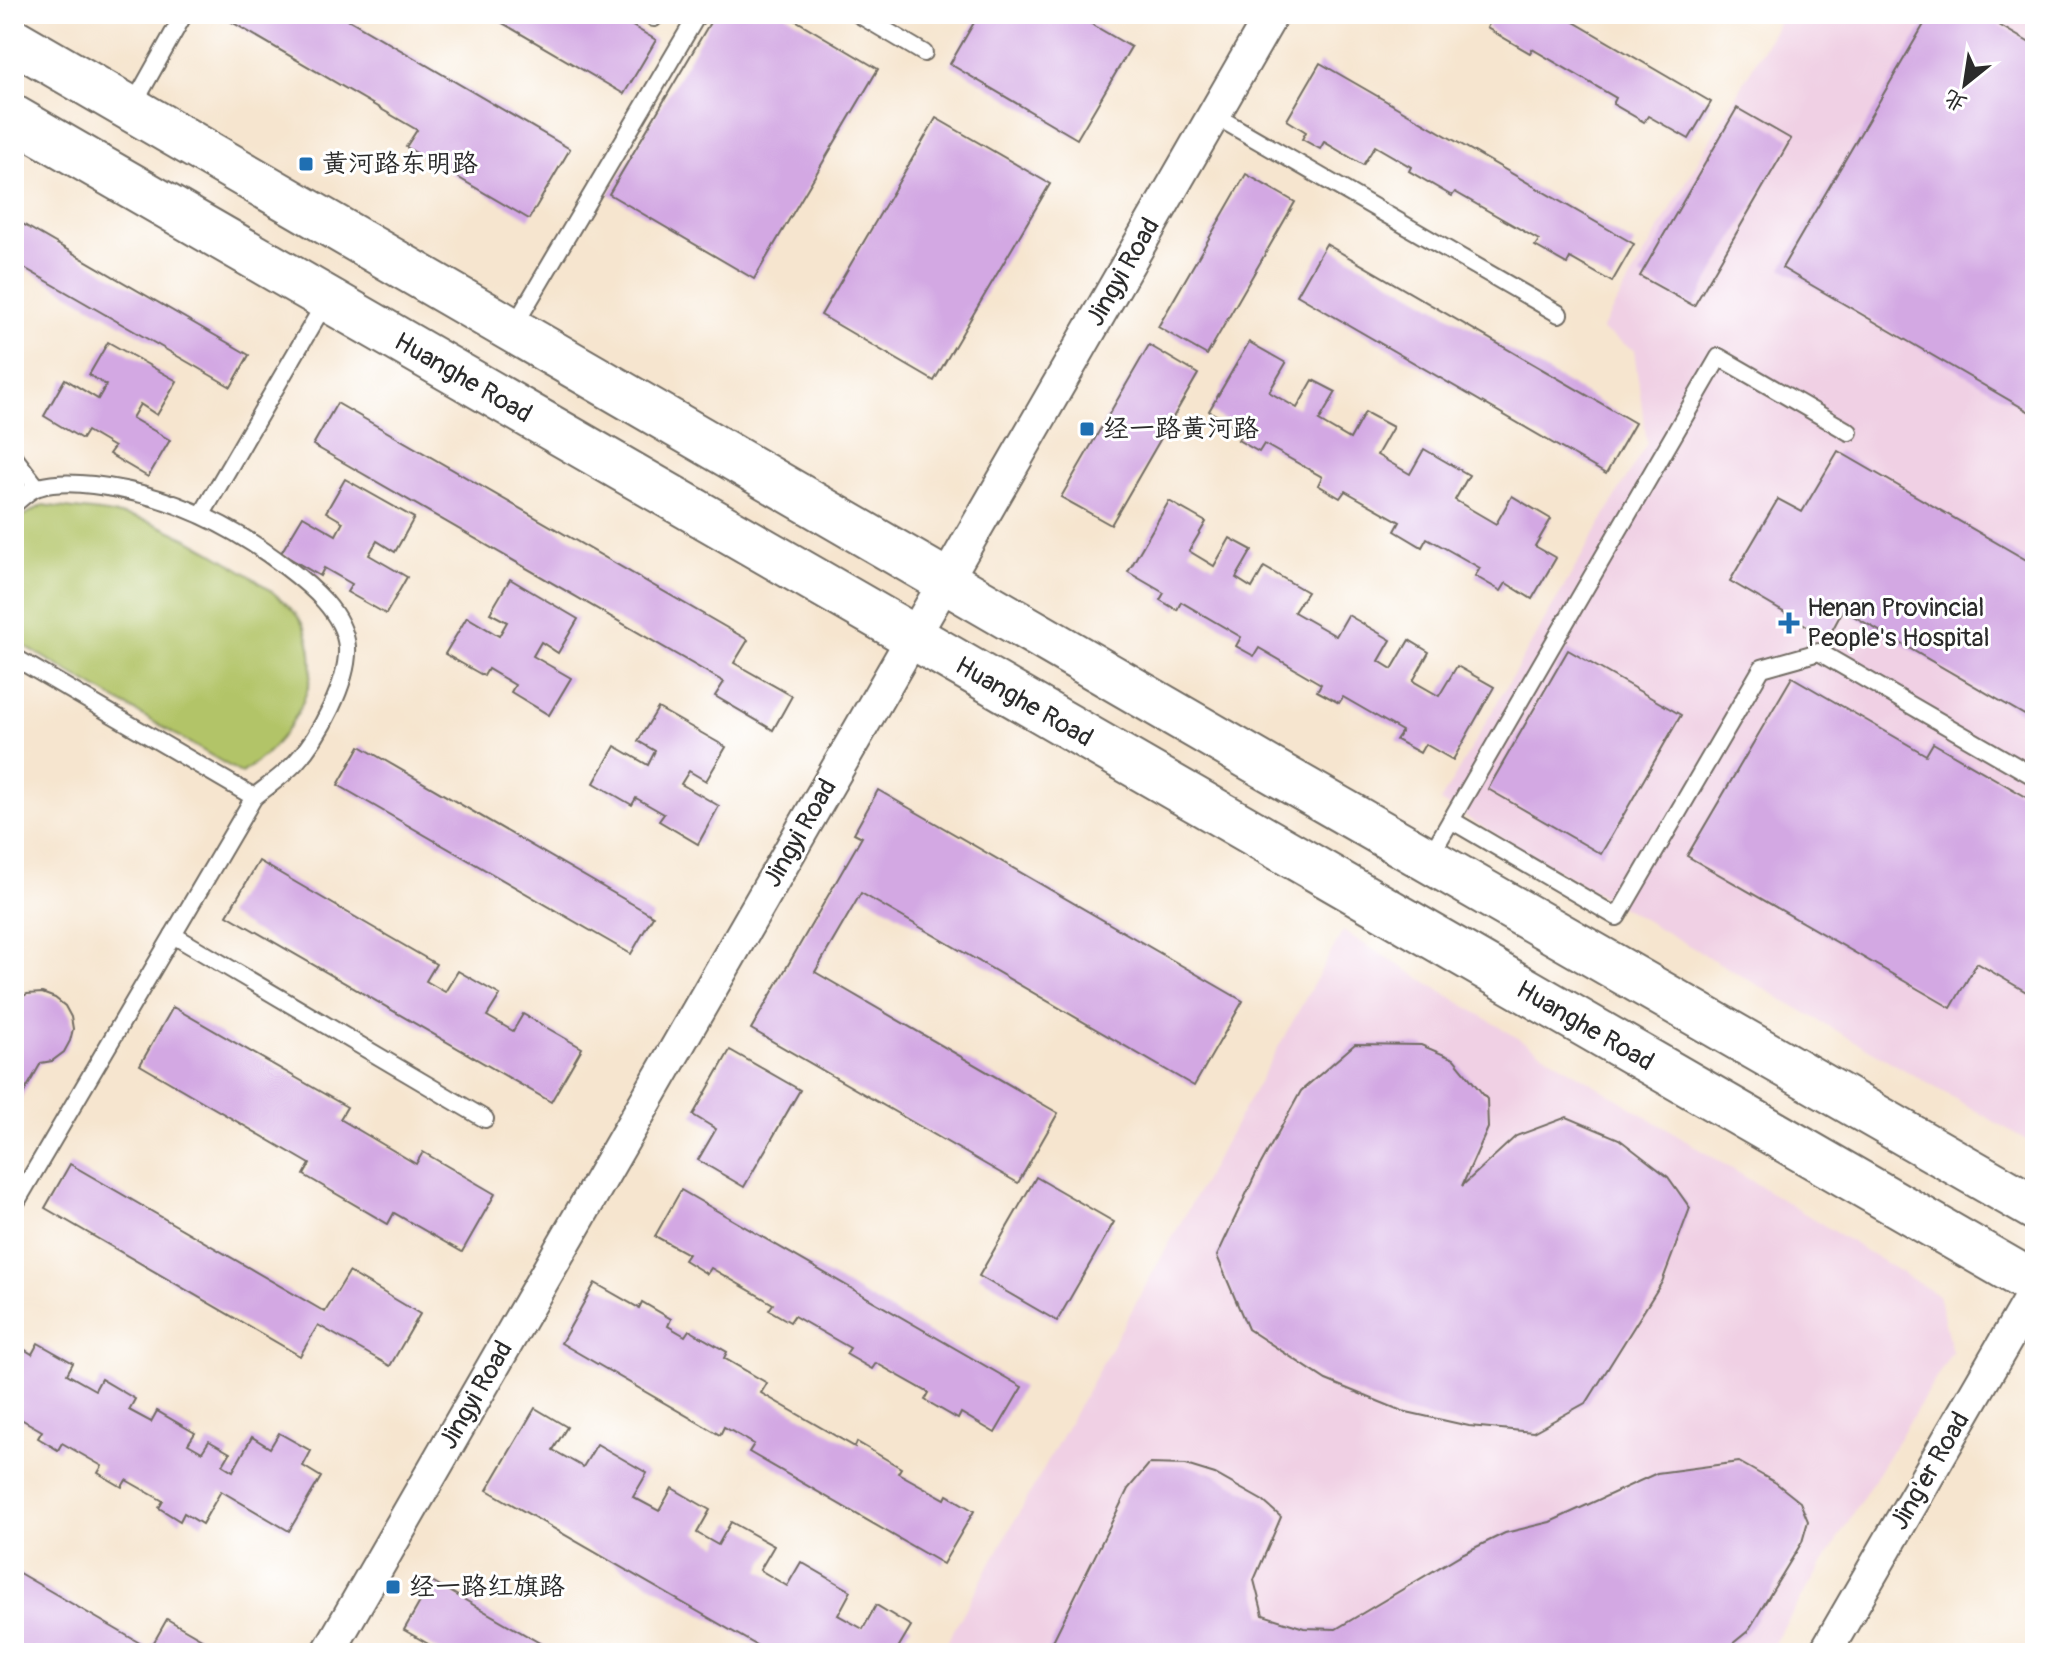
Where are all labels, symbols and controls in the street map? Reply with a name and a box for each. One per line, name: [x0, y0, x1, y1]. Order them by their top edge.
north arrow: [1925, 44, 2005, 124]
text: 北: [1939, 83, 1972, 118]
place label: 黄河路东明路: [322, 148, 478, 180]
marker: 黄河路东明路: [297, 155, 315, 173]
street label: Jingyi Road: [1079, 212, 1167, 332]
street label: Huanghe Road: [389, 326, 537, 430]
place label: 经一路黄河路: [1103, 413, 1259, 445]
marker: 经一路黄河路: [1078, 420, 1096, 438]
place label: Henan Provincial People's Hospital: [1807, 592, 1990, 654]
marker: Henan Provincial People's Hospital: [1778, 612, 1800, 634]
street label: Huanghe Road: [950, 650, 1098, 754]
street label: Jingyi Road: [756, 773, 844, 893]
street label: Huanghe Road: [1511, 974, 1659, 1078]
street label: Jingyi Road: [432, 1335, 520, 1455]
street label: Jing'er Road: [1883, 1406, 1977, 1536]
place label: 经一路红旗路: [409, 1571, 565, 1603]
marker: 经一路红旗路: [384, 1578, 402, 1596]

